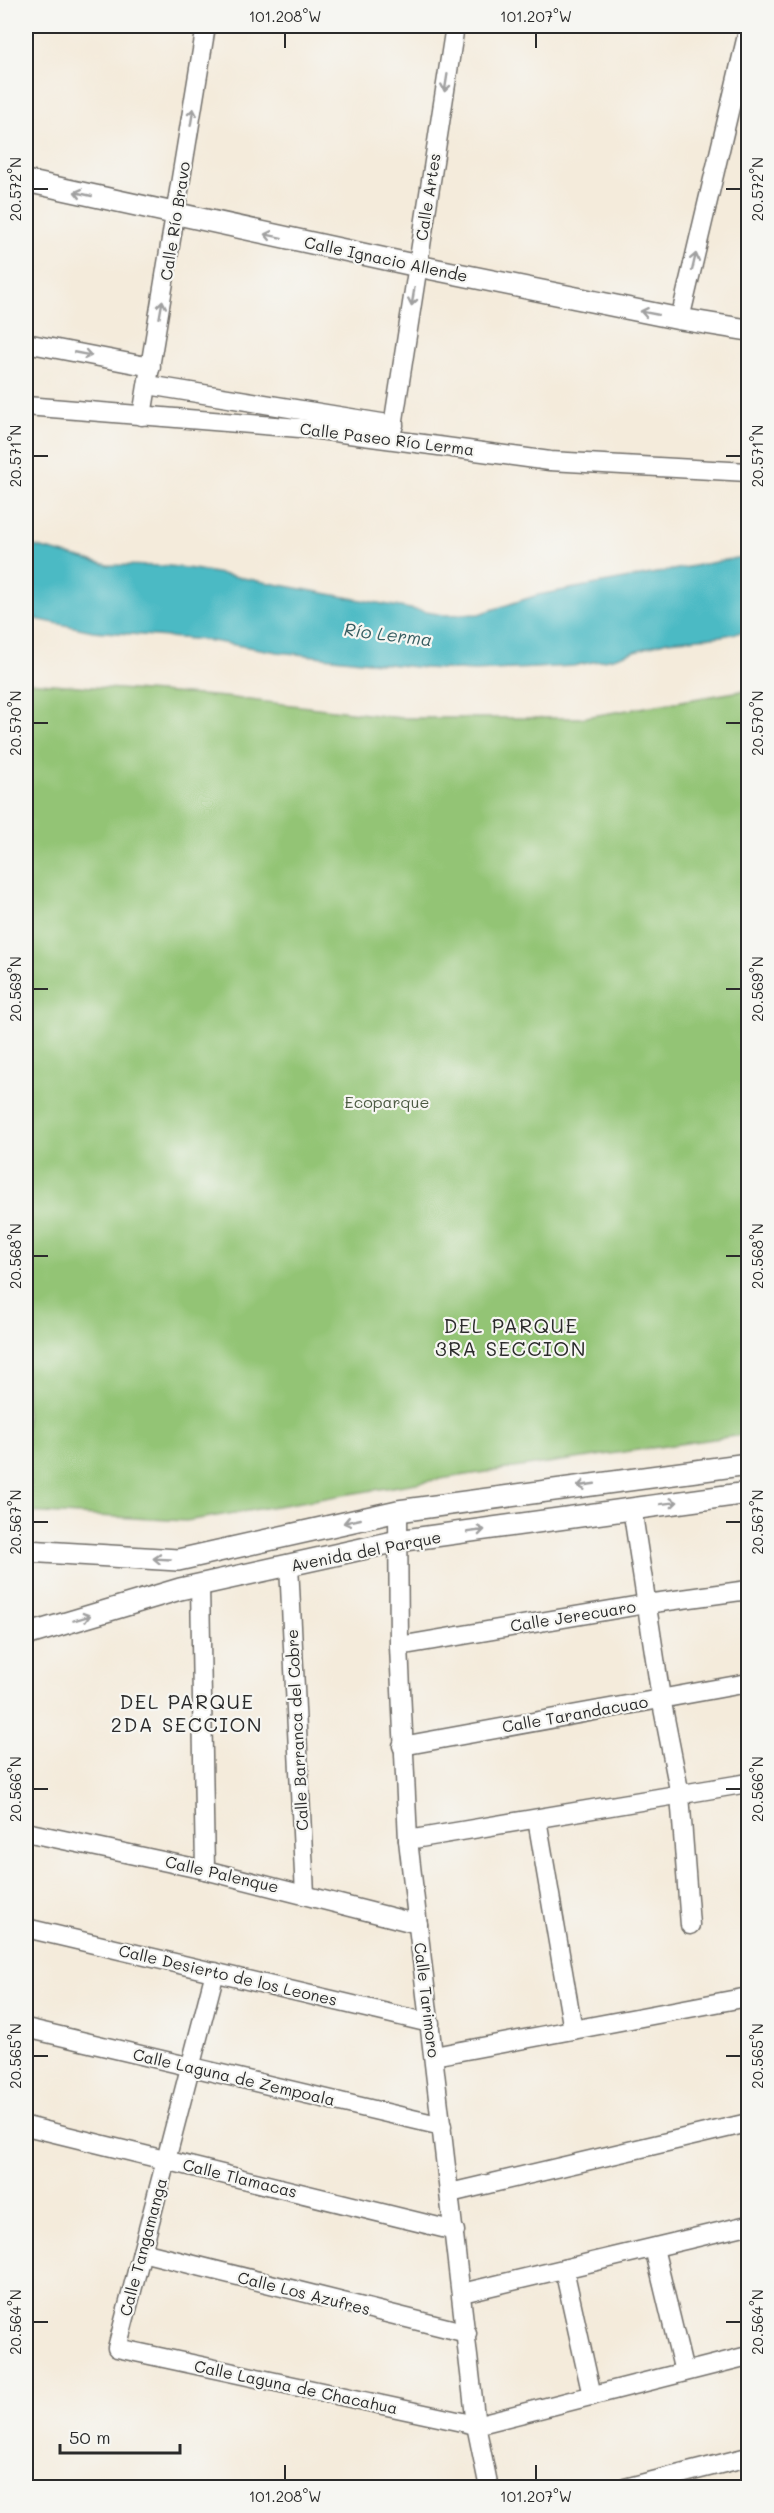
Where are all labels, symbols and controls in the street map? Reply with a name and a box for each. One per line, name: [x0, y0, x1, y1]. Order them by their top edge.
text: 101.208°W: [249, 6, 321, 26]
text: 101.207°W: [500, 6, 572, 26]
one-way arrow: [440, 73, 451, 93]
one-way arrow: [187, 107, 198, 127]
street label: Calle Artes: [410, 152, 445, 242]
text: 20.572°N: [5, 157, 25, 221]
text: 20.572°N: [747, 157, 767, 221]
street label: Calle Río Bravo: [155, 160, 194, 282]
one-way arrow: [74, 188, 93, 199]
one-way arrow: [264, 229, 283, 241]
street label: Calle Ignacio Allende: [303, 231, 470, 286]
one-way arrow: [688, 253, 700, 272]
one-way arrow: [407, 286, 418, 306]
one-way arrow: [156, 300, 167, 320]
one-way arrow: [640, 307, 660, 318]
one-way arrow: [73, 349, 92, 360]
street label: Calle Paseo Río Lerma: [299, 417, 475, 460]
text: 20.571°N: [5, 425, 25, 487]
text: 20.571°N: [747, 425, 767, 487]
water label: Río Lerma: [343, 617, 434, 651]
text: 20.570°N: [5, 690, 25, 756]
text: 20.570°N: [747, 690, 767, 756]
text: 20.569°N: [5, 956, 25, 1022]
text: 20.569°N: [747, 956, 767, 1022]
park label: Ecoparque: [345, 1091, 429, 1112]
text: 20.568°N: [5, 1223, 25, 1289]
text: 20.568°N: [747, 1223, 767, 1289]
district label: DEL PARQUE 3RA SECCION: [435, 1312, 587, 1361]
one-way arrow: [577, 1480, 597, 1491]
text: 20.567°N: [5, 1489, 25, 1555]
text: 20.567°N: [747, 1489, 767, 1555]
one-way arrow: [659, 1498, 679, 1509]
one-way arrow: [343, 1516, 362, 1527]
one-way arrow: [466, 1525, 486, 1536]
street label: Avenida del Parque: [289, 1526, 443, 1575]
one-way arrow: [152, 1553, 172, 1564]
street label: Calle Jerecuaro: [509, 1595, 637, 1636]
one-way arrow: [72, 1612, 91, 1623]
street label: Calle Barranca del Cobre: [281, 1629, 312, 1831]
district label: DEL PARQUE 2DA SECCION: [111, 1688, 263, 1737]
street label: Calle Tarandacuao: [500, 1690, 650, 1737]
text: 20.566°N: [5, 1756, 25, 1822]
text: 20.566°N: [747, 1756, 767, 1822]
street label: Calle Palenque: [163, 1850, 281, 1897]
street label: Calle Desierto de los Leones: [117, 1939, 339, 2010]
street label: Calle Tarimoro: [410, 1941, 445, 2059]
text: 20.565°N: [5, 2023, 25, 2089]
text: 20.565°N: [747, 2023, 767, 2089]
street label: Calle Laguna de Zempoala: [131, 2043, 337, 2110]
street label: Calle Tlamacas: [181, 2153, 300, 2202]
street label: Calle Tangamanga: [114, 2175, 171, 2318]
street label: Calle Los Azufres: [236, 2266, 373, 2319]
text: 20.564°N: [5, 2289, 25, 2355]
text: 20.564°N: [747, 2289, 767, 2355]
street label: Calle Laguna de Chacahua: [192, 2355, 400, 2418]
scale bar: [60, 2417, 180, 2455]
text: 50 m: [69, 2425, 111, 2449]
text: 101.208°W: [249, 2486, 321, 2506]
text: 101.207°W: [500, 2486, 572, 2506]

